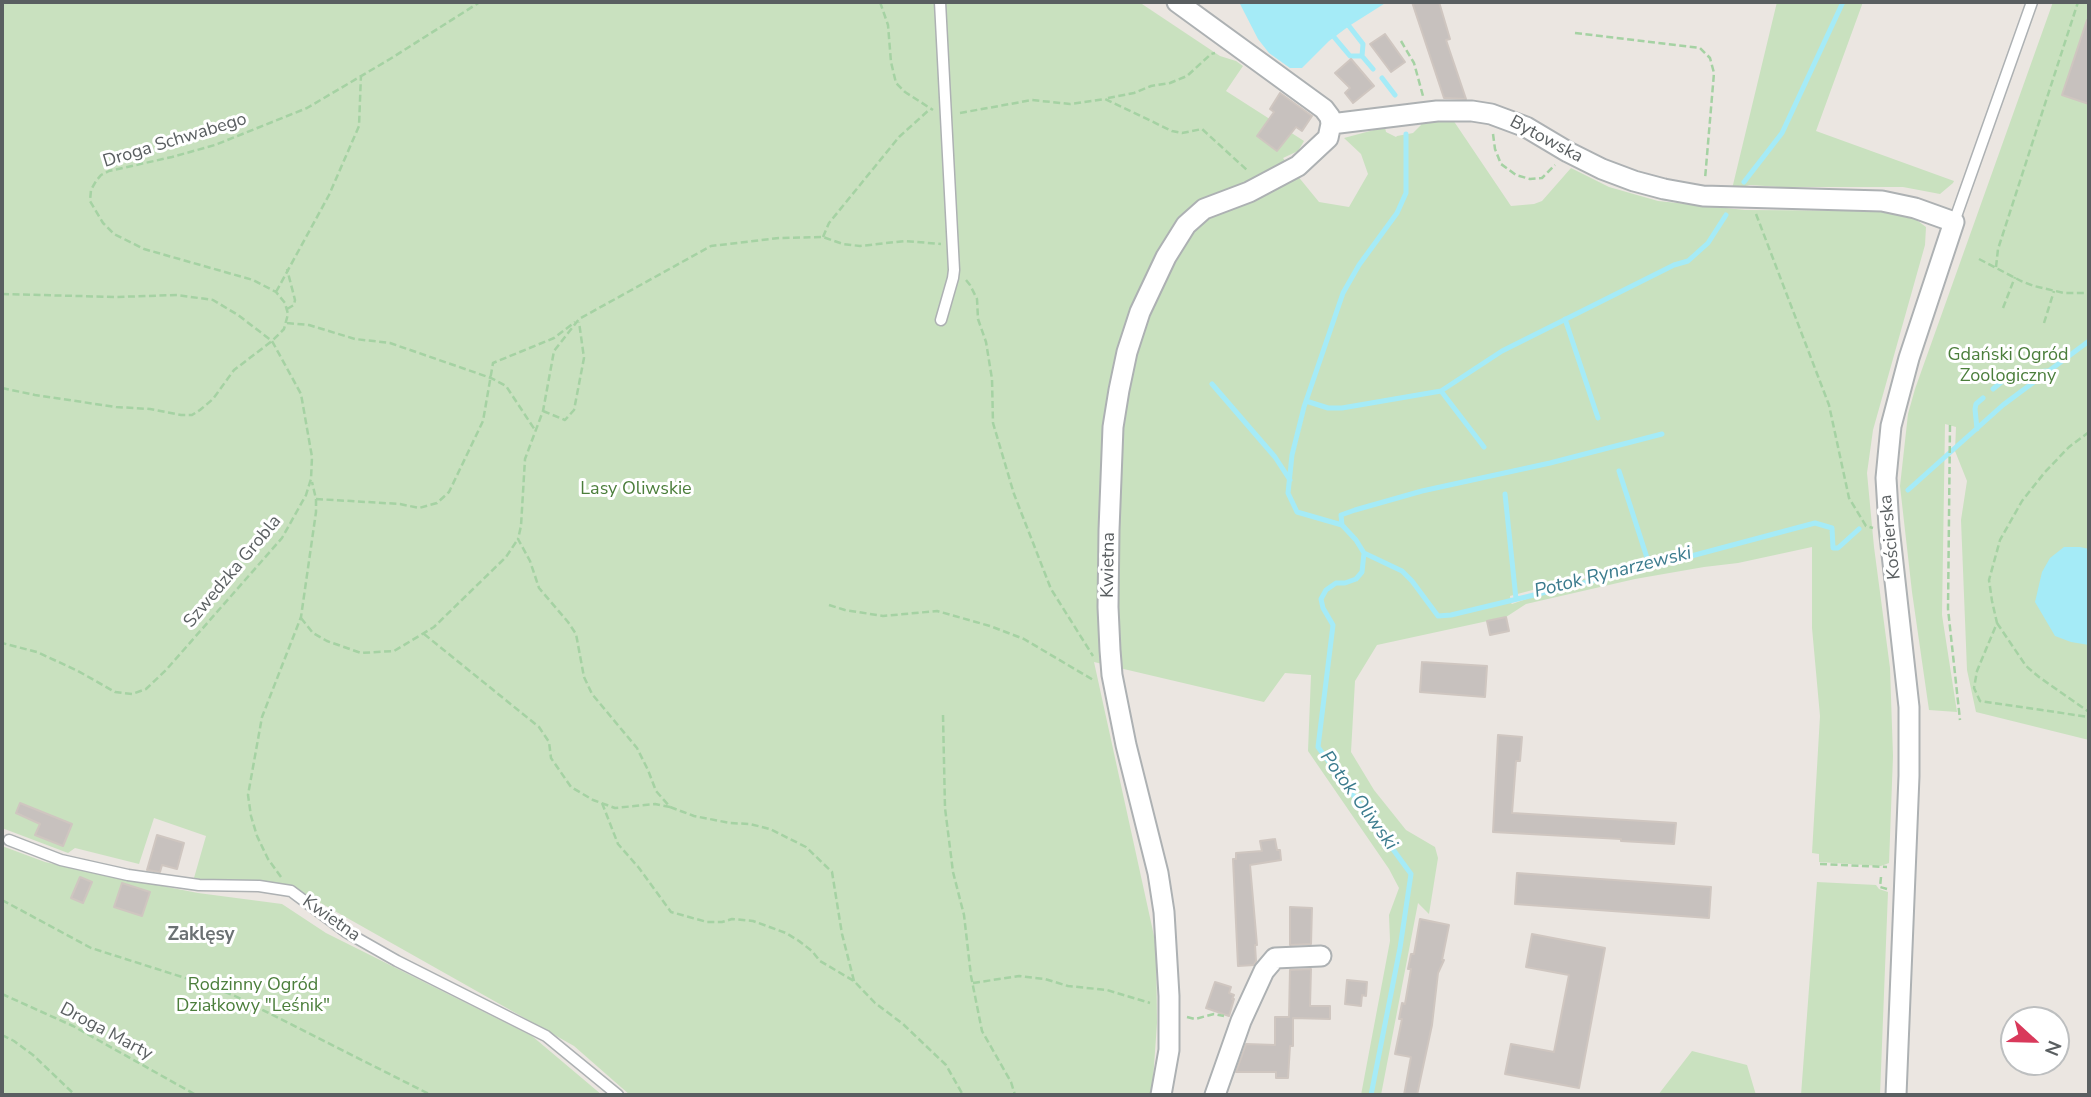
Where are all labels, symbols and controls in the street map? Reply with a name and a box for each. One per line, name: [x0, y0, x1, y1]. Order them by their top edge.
street label: Droga Schwabego: [101, 109, 249, 173]
street label: Bytowska: [1506, 112, 1586, 168]
park label: Gdański Ogród Zoologiczny: [1948, 345, 2068, 388]
park label: Lasy Oliwskie: [580, 479, 692, 501]
street label: Kościerska: [1876, 493, 1906, 581]
street label: Szwedzka Grobla: [180, 511, 286, 633]
street label: Kwietna: [1098, 532, 1120, 598]
water label: Potok Rynarzewski: [1532, 542, 1694, 604]
water label: Potok Oliwski: [1314, 747, 1402, 855]
street label: Kwietna: [298, 891, 364, 947]
district label: Zaklęsy: [167, 924, 235, 946]
park label: Rodzinny Ogród Działkowy "Leśnik": [176, 975, 330, 1018]
street label: Droga Marty: [56, 999, 156, 1065]
north arrow: [2000, 1006, 2070, 1076]
text: N: [2038, 1037, 2067, 1060]

